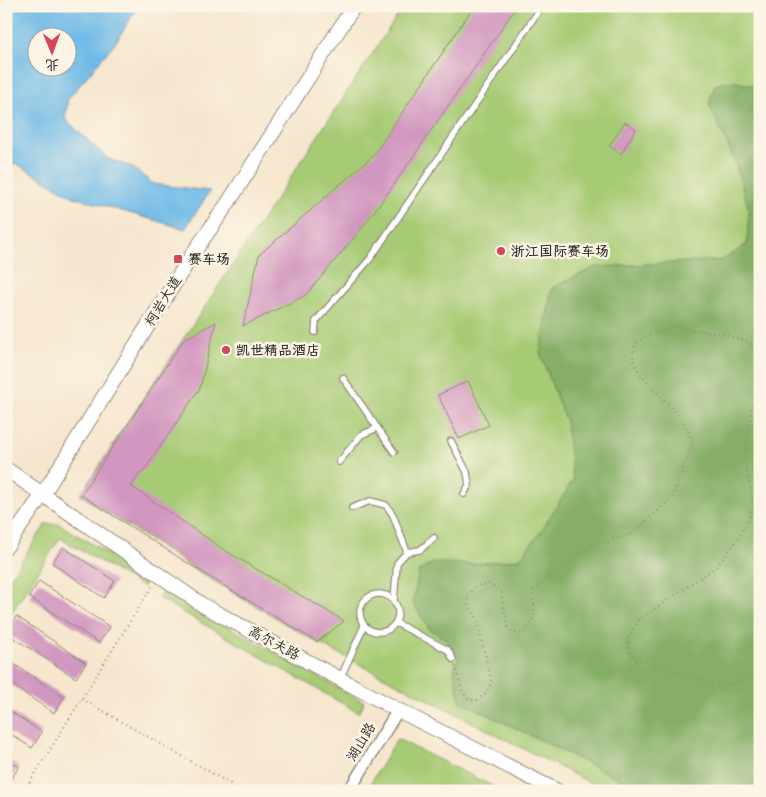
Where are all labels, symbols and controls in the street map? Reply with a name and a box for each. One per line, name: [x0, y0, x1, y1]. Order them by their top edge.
north arrow: [28, 28, 78, 78]
text: 北: [45, 52, 59, 77]
place label: 浙江国际赛车场: [511, 239, 609, 264]
marker: 浙江国际赛车场: [495, 245, 507, 257]
place label: 赛车场: [188, 247, 230, 272]
marker: 赛车场: [172, 253, 184, 265]
street label: 柯岩大道: [138, 271, 188, 331]
place label: 凯世精品酒店: [236, 338, 320, 363]
marker: 凯世精品酒店: [220, 344, 232, 356]
street label: 高尔夫路: [243, 619, 305, 667]
street label: 湖山路: [339, 718, 383, 766]

